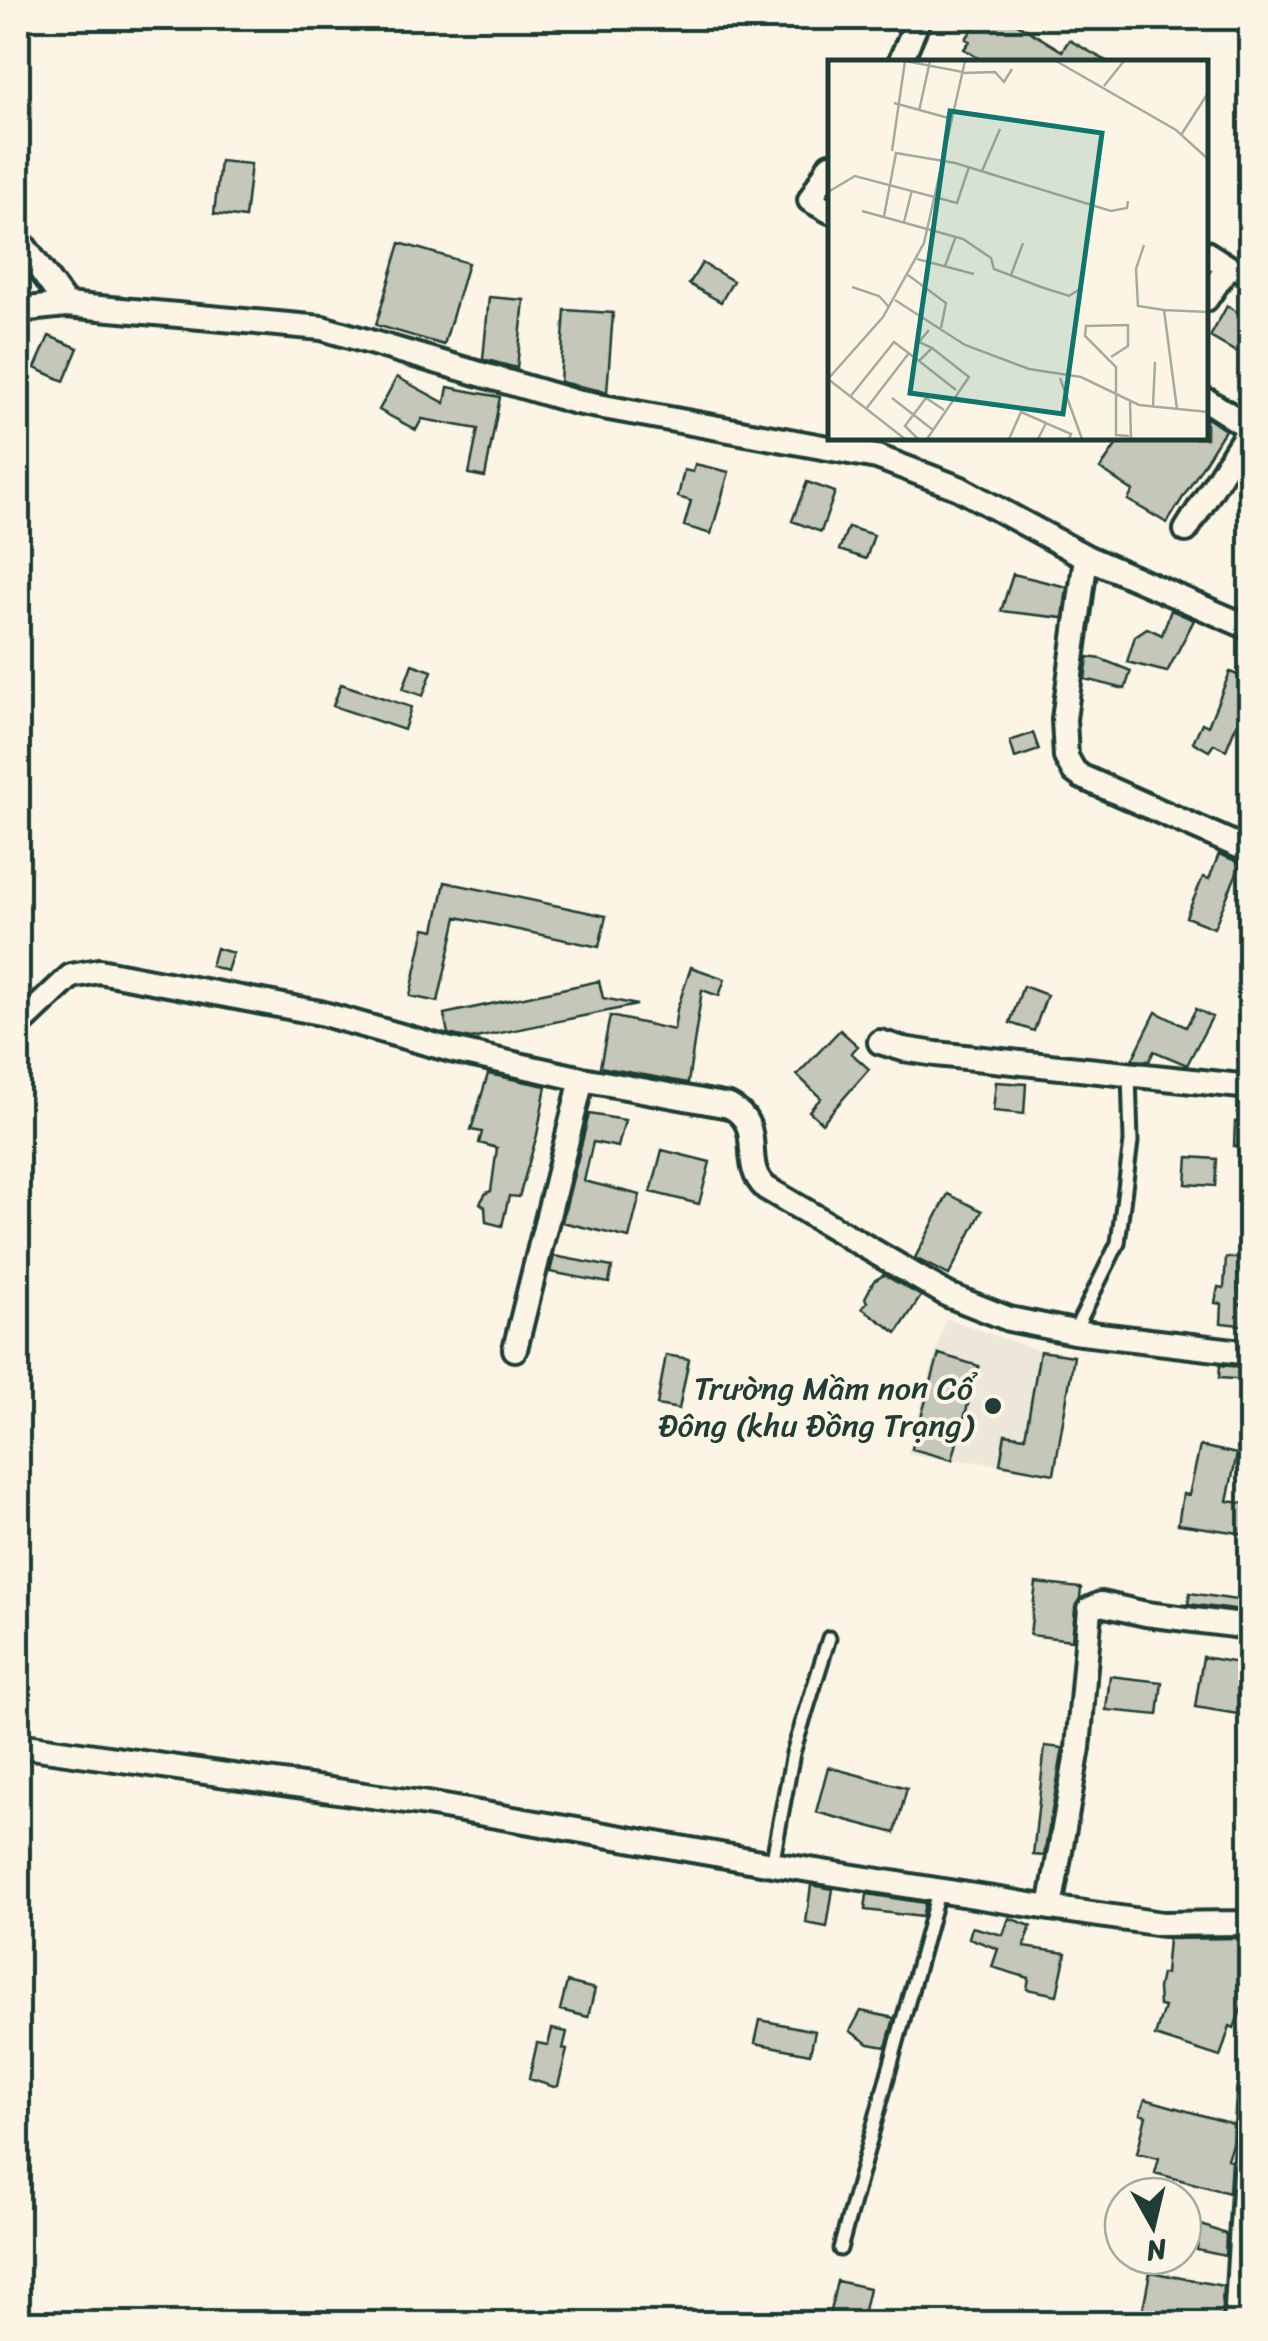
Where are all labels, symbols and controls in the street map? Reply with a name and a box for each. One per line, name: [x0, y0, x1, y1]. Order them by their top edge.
inset map: [828, 60, 1208, 440]
place label: Trường Mầm non Cổ Đông (khu Đồng Trạng): [658, 1360, 978, 1454]
marker: Trường Mầm non Cổ Đông (khu Đồng Trạng): [982, 1395, 1004, 1417]
north arrow: [1103, 2176, 1203, 2276]
text: N: [1143, 2225, 1170, 2276]

